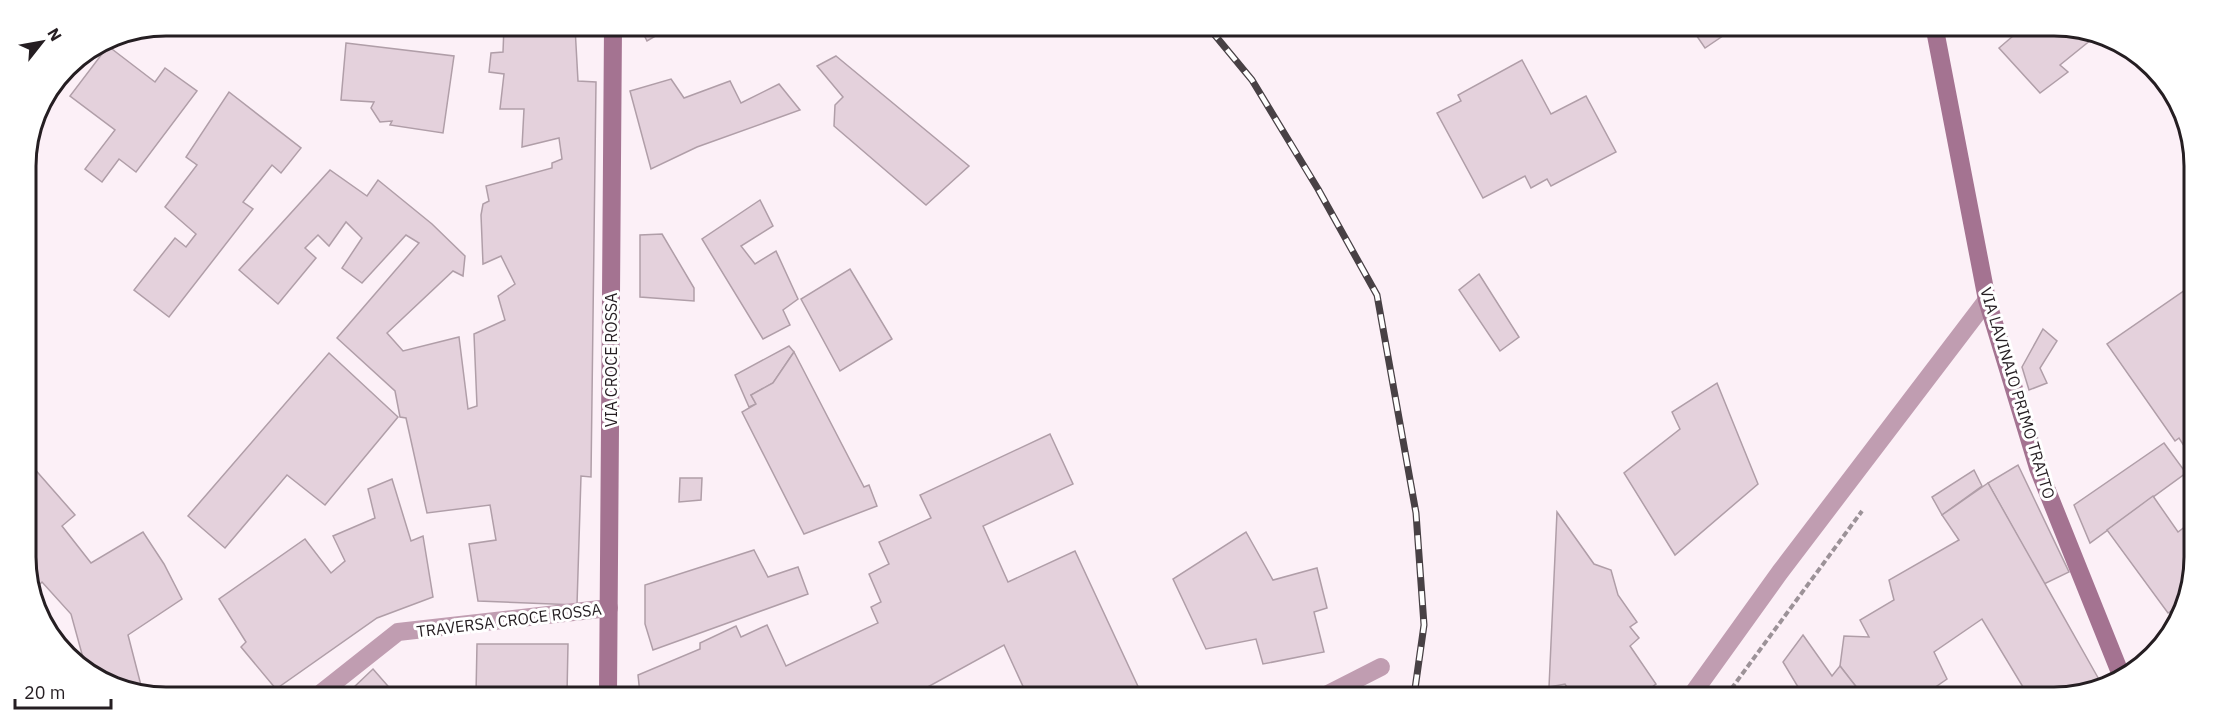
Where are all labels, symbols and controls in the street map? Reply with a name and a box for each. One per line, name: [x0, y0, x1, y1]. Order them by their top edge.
north arrow: [12, 12, 72, 72]
text: N: [43, 24, 66, 44]
street label: VIA LAVINAIO PRIMO TRATTO: [1976, 285, 2060, 501]
street label: VIA CROCE ROSSA: [601, 293, 621, 427]
street label: TRAVERSA CROCE ROSSA: [415, 599, 603, 641]
scale bar: [15, 672, 111, 710]
text: 20 m: [24, 681, 66, 704]

